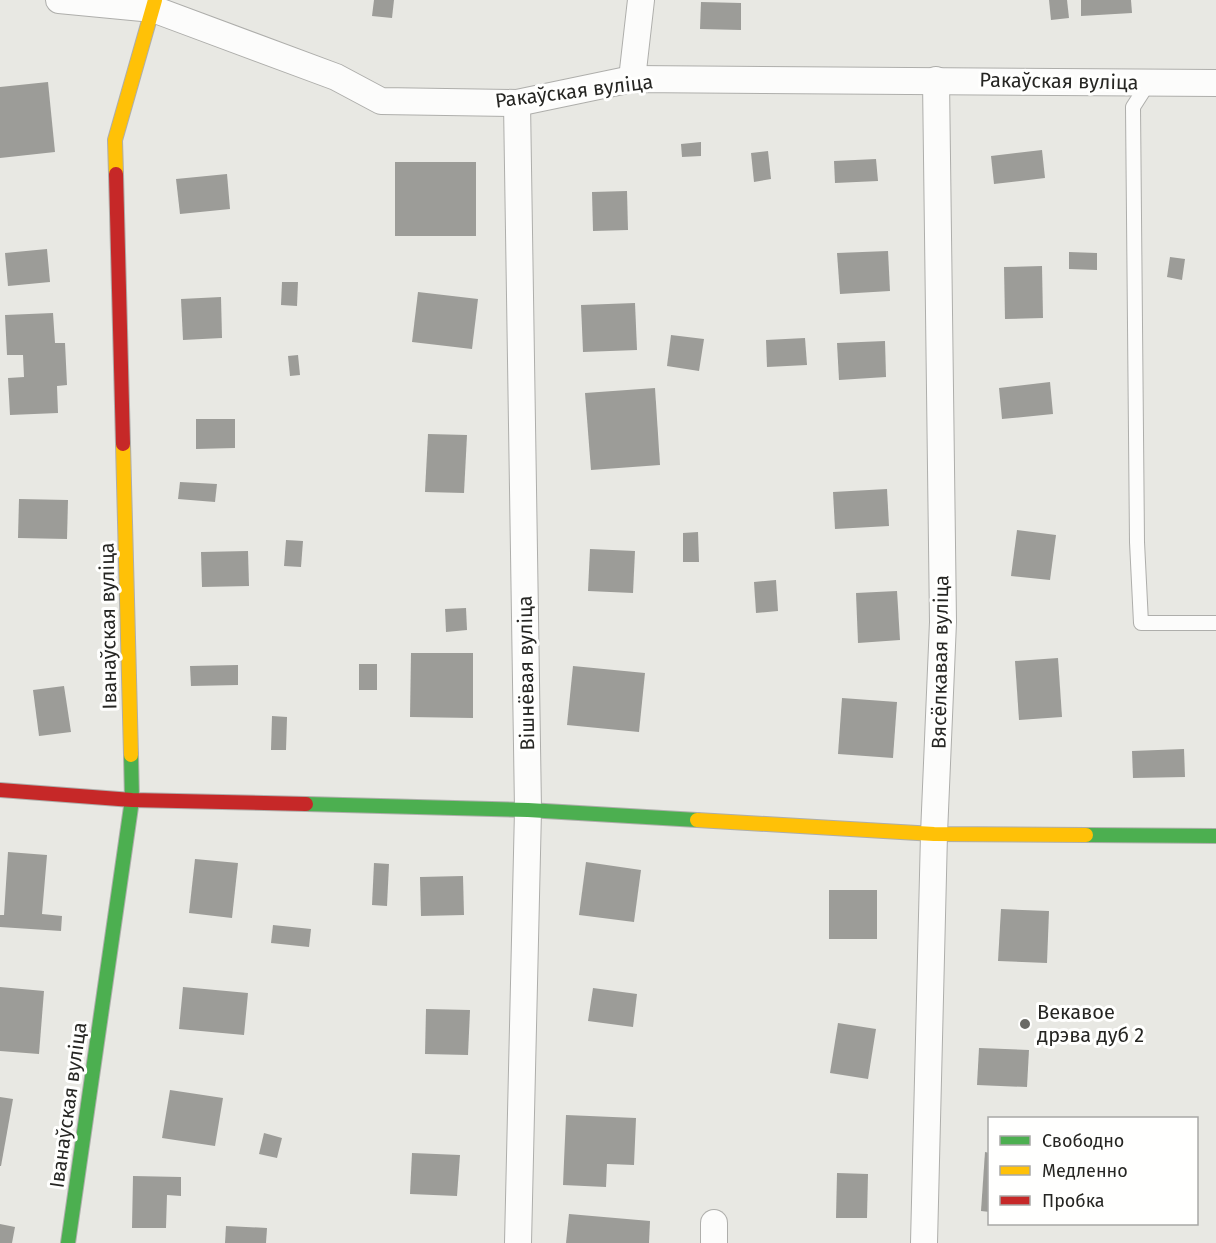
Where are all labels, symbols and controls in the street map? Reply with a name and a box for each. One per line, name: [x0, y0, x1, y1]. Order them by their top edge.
street label: Ракаўская вуліца: [979, 68, 1139, 94]
street label: Ракаўская вуліца: [494, 69, 654, 113]
street label: Іванаўская вуліца: [95, 542, 121, 710]
street label: Вясёлкавая вуліца: [926, 575, 954, 749]
street label: Вішнёвая вуліца: [513, 595, 539, 751]
place label: Векавое дрэва дуб 2: [1037, 1000, 1144, 1047]
marker: Векавое дрэва дуб 2: [1018, 1017, 1032, 1031]
street label: Іванаўская вуліца: [44, 1021, 92, 1189]
legend: [988, 1117, 1198, 1225]
text: Свободно: [1042, 1130, 1124, 1152]
text: Медленно: [1042, 1160, 1128, 1182]
text: Пробка: [1042, 1190, 1105, 1212]

